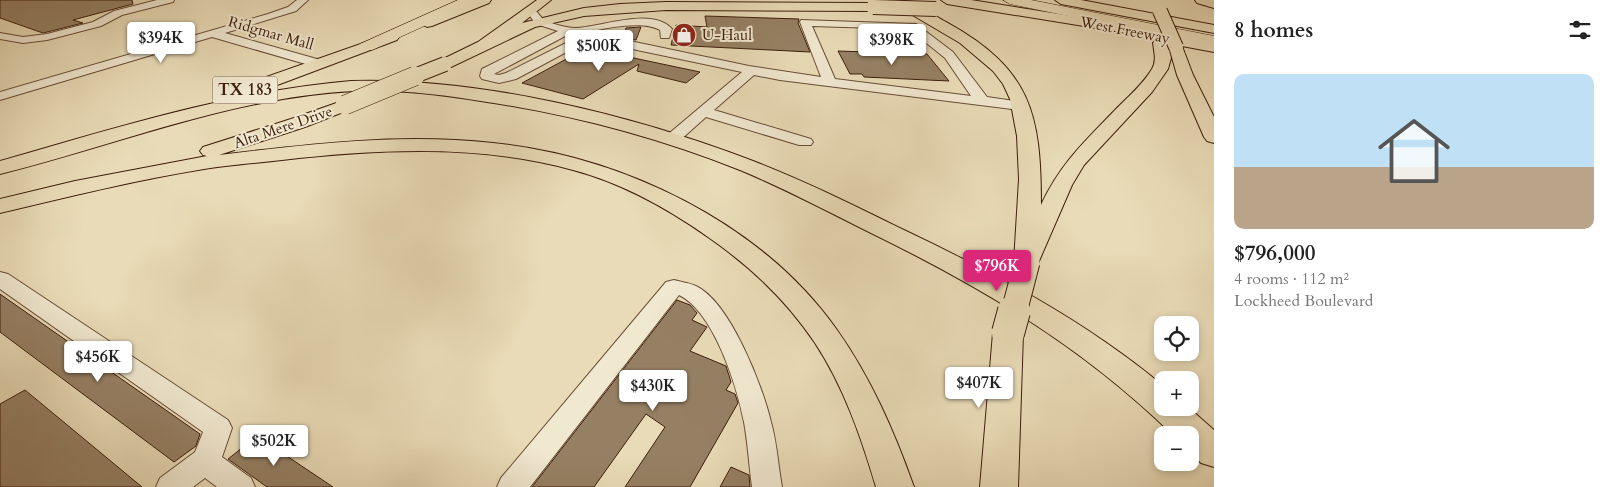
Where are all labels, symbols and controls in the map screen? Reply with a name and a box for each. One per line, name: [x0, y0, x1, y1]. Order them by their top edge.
street label: Ridgmar Mall: [226, 11, 316, 55]
street label: West Freeway: [1077, 11, 1172, 49]
text: 8 homes: [1234, 16, 1313, 45]
icon: filters: [1566, 16, 1594, 44]
pin: $394K: [126, 22, 196, 64]
shop icon: U-Haul: [671, 22, 697, 48]
pin: $398K: [857, 23, 927, 66]
place label: U-Haul: [702, 25, 752, 45]
text: $394K: [138, 27, 184, 49]
text: $398K: [869, 29, 915, 51]
pin: $500K: [564, 30, 634, 72]
text: $500K: [576, 35, 622, 57]
road number: TX 183: [212, 76, 278, 104]
street label: Alta Mere Drive: [231, 101, 335, 153]
icon: home: [1369, 106, 1459, 196]
text: $796,000: [1234, 239, 1315, 268]
pin: $796K: [962, 250, 1032, 292]
text: $796K: [974, 255, 1020, 277]
text: 4 rooms · 112 m²: [1234, 268, 1349, 290]
text: Lockheed Boulevard: [1234, 290, 1373, 312]
map controls: [1154, 316, 1199, 471]
button: locate: [1154, 316, 1199, 361]
pin: $456K: [63, 340, 133, 383]
text: $456K: [75, 346, 121, 368]
pin: $407K: [944, 366, 1014, 409]
pin: $430K: [618, 370, 688, 412]
button: +: [1154, 371, 1199, 416]
text: $407K: [956, 372, 1002, 394]
text: $430K: [630, 375, 676, 397]
pin: $502K: [239, 424, 309, 467]
button: −: [1154, 426, 1199, 471]
text: $502K: [251, 430, 297, 452]

